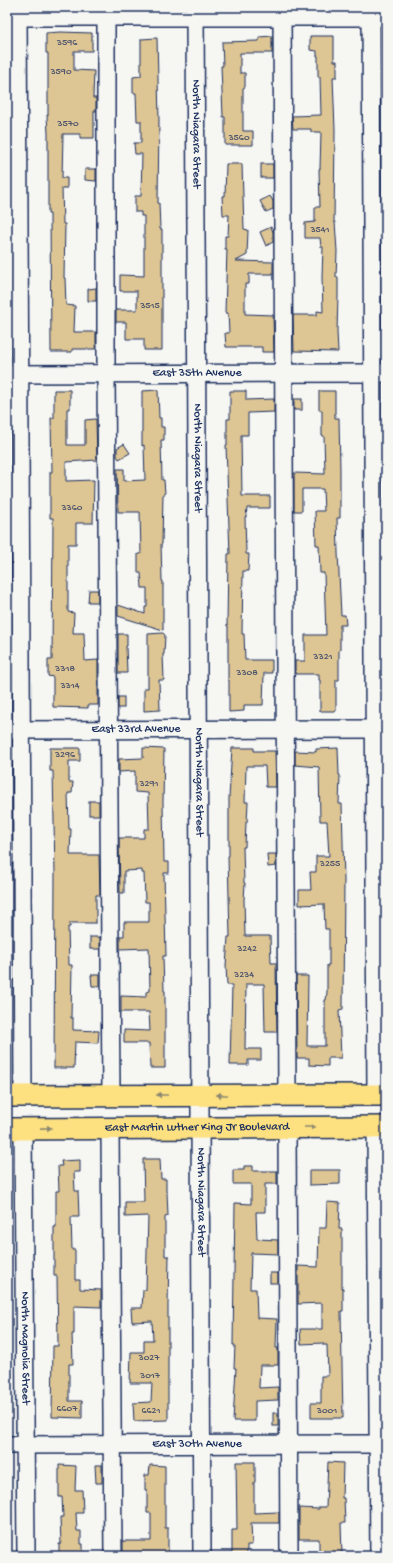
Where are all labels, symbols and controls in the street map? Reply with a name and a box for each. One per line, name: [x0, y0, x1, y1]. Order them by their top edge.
house number: 3596: [56, 37, 78, 49]
house number: 3590: [49, 66, 72, 78]
street label: North Niagara Street: [188, 79, 203, 190]
house number: 3570: [56, 118, 79, 130]
house number: 3560: [227, 132, 250, 144]
house number: 3541: [309, 224, 330, 236]
house number: 3515: [139, 300, 160, 312]
street label: East 35th Avenue: [152, 366, 242, 381]
street label: North Niagara Street: [190, 403, 204, 514]
house number: 3360: [60, 502, 83, 514]
house number: 3321: [312, 651, 333, 663]
house number: 3318: [54, 663, 75, 675]
house number: 3308: [235, 667, 258, 679]
house number: 3314: [59, 680, 80, 692]
street label: East 33rd Avenue: [91, 723, 181, 737]
street label: North Niagara Street: [191, 727, 206, 838]
house number: 3296: [54, 749, 76, 761]
house number: 3291: [138, 778, 159, 790]
house number: 3255: [319, 858, 340, 870]
house number: 3242: [236, 943, 257, 955]
house number: 3234: [233, 969, 254, 981]
one-way arrow: [155, 1092, 168, 1098]
one-way arrow: [215, 1092, 228, 1098]
street label: East Martin Luther King Jr Boulevard: [105, 1121, 290, 1135]
one-way arrow: [304, 1124, 317, 1130]
one-way arrow: [40, 1125, 53, 1131]
street label: North Niagara Street: [193, 1147, 208, 1258]
street label: North Magnolia Street: [17, 1291, 32, 1406]
house number: 3027: [138, 1352, 160, 1364]
house number: 3017: [139, 1370, 161, 1382]
house number: 6607: [56, 1403, 78, 1415]
house number: 6621: [141, 1405, 161, 1417]
house number: 3001: [316, 1405, 337, 1417]
street label: East 30th Avenue: [152, 1437, 243, 1452]

